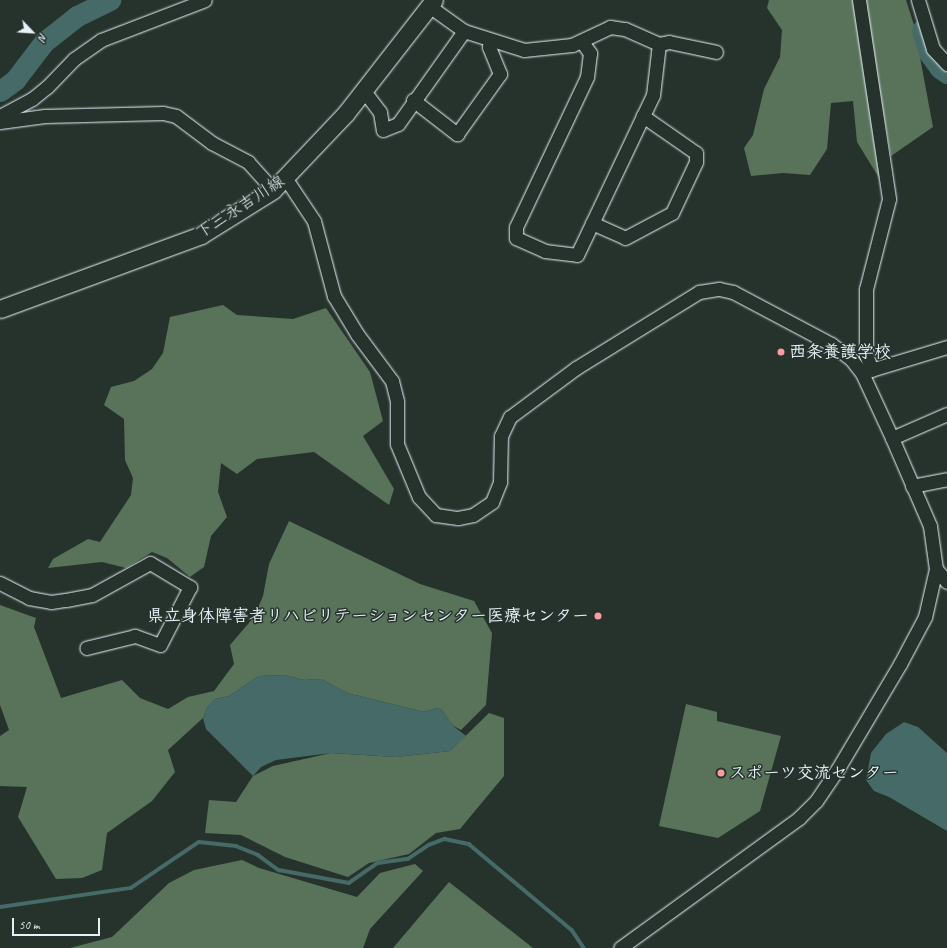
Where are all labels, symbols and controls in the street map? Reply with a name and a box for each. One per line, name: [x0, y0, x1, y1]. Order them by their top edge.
north arrow: [12, 12, 52, 52]
text: N: [35, 31, 51, 43]
street label: 下三永吉川線: [192, 171, 288, 243]
place label: 西条養護学校: [789, 342, 891, 362]
marker: 西条養護学校: [776, 347, 786, 357]
place label: 県立身体障害者リハビリテーションセンター医療センター: [147, 606, 589, 626]
marker: 県立身体障害者リハビリテーションセンター医療センター: [592, 610, 604, 622]
place label: スポーツ交流センター: [729, 763, 899, 783]
marker: スポーツ交流センター: [716, 768, 726, 778]
scale bar: [14, 910, 102, 936]
text: 50 m: [19, 917, 39, 933]

